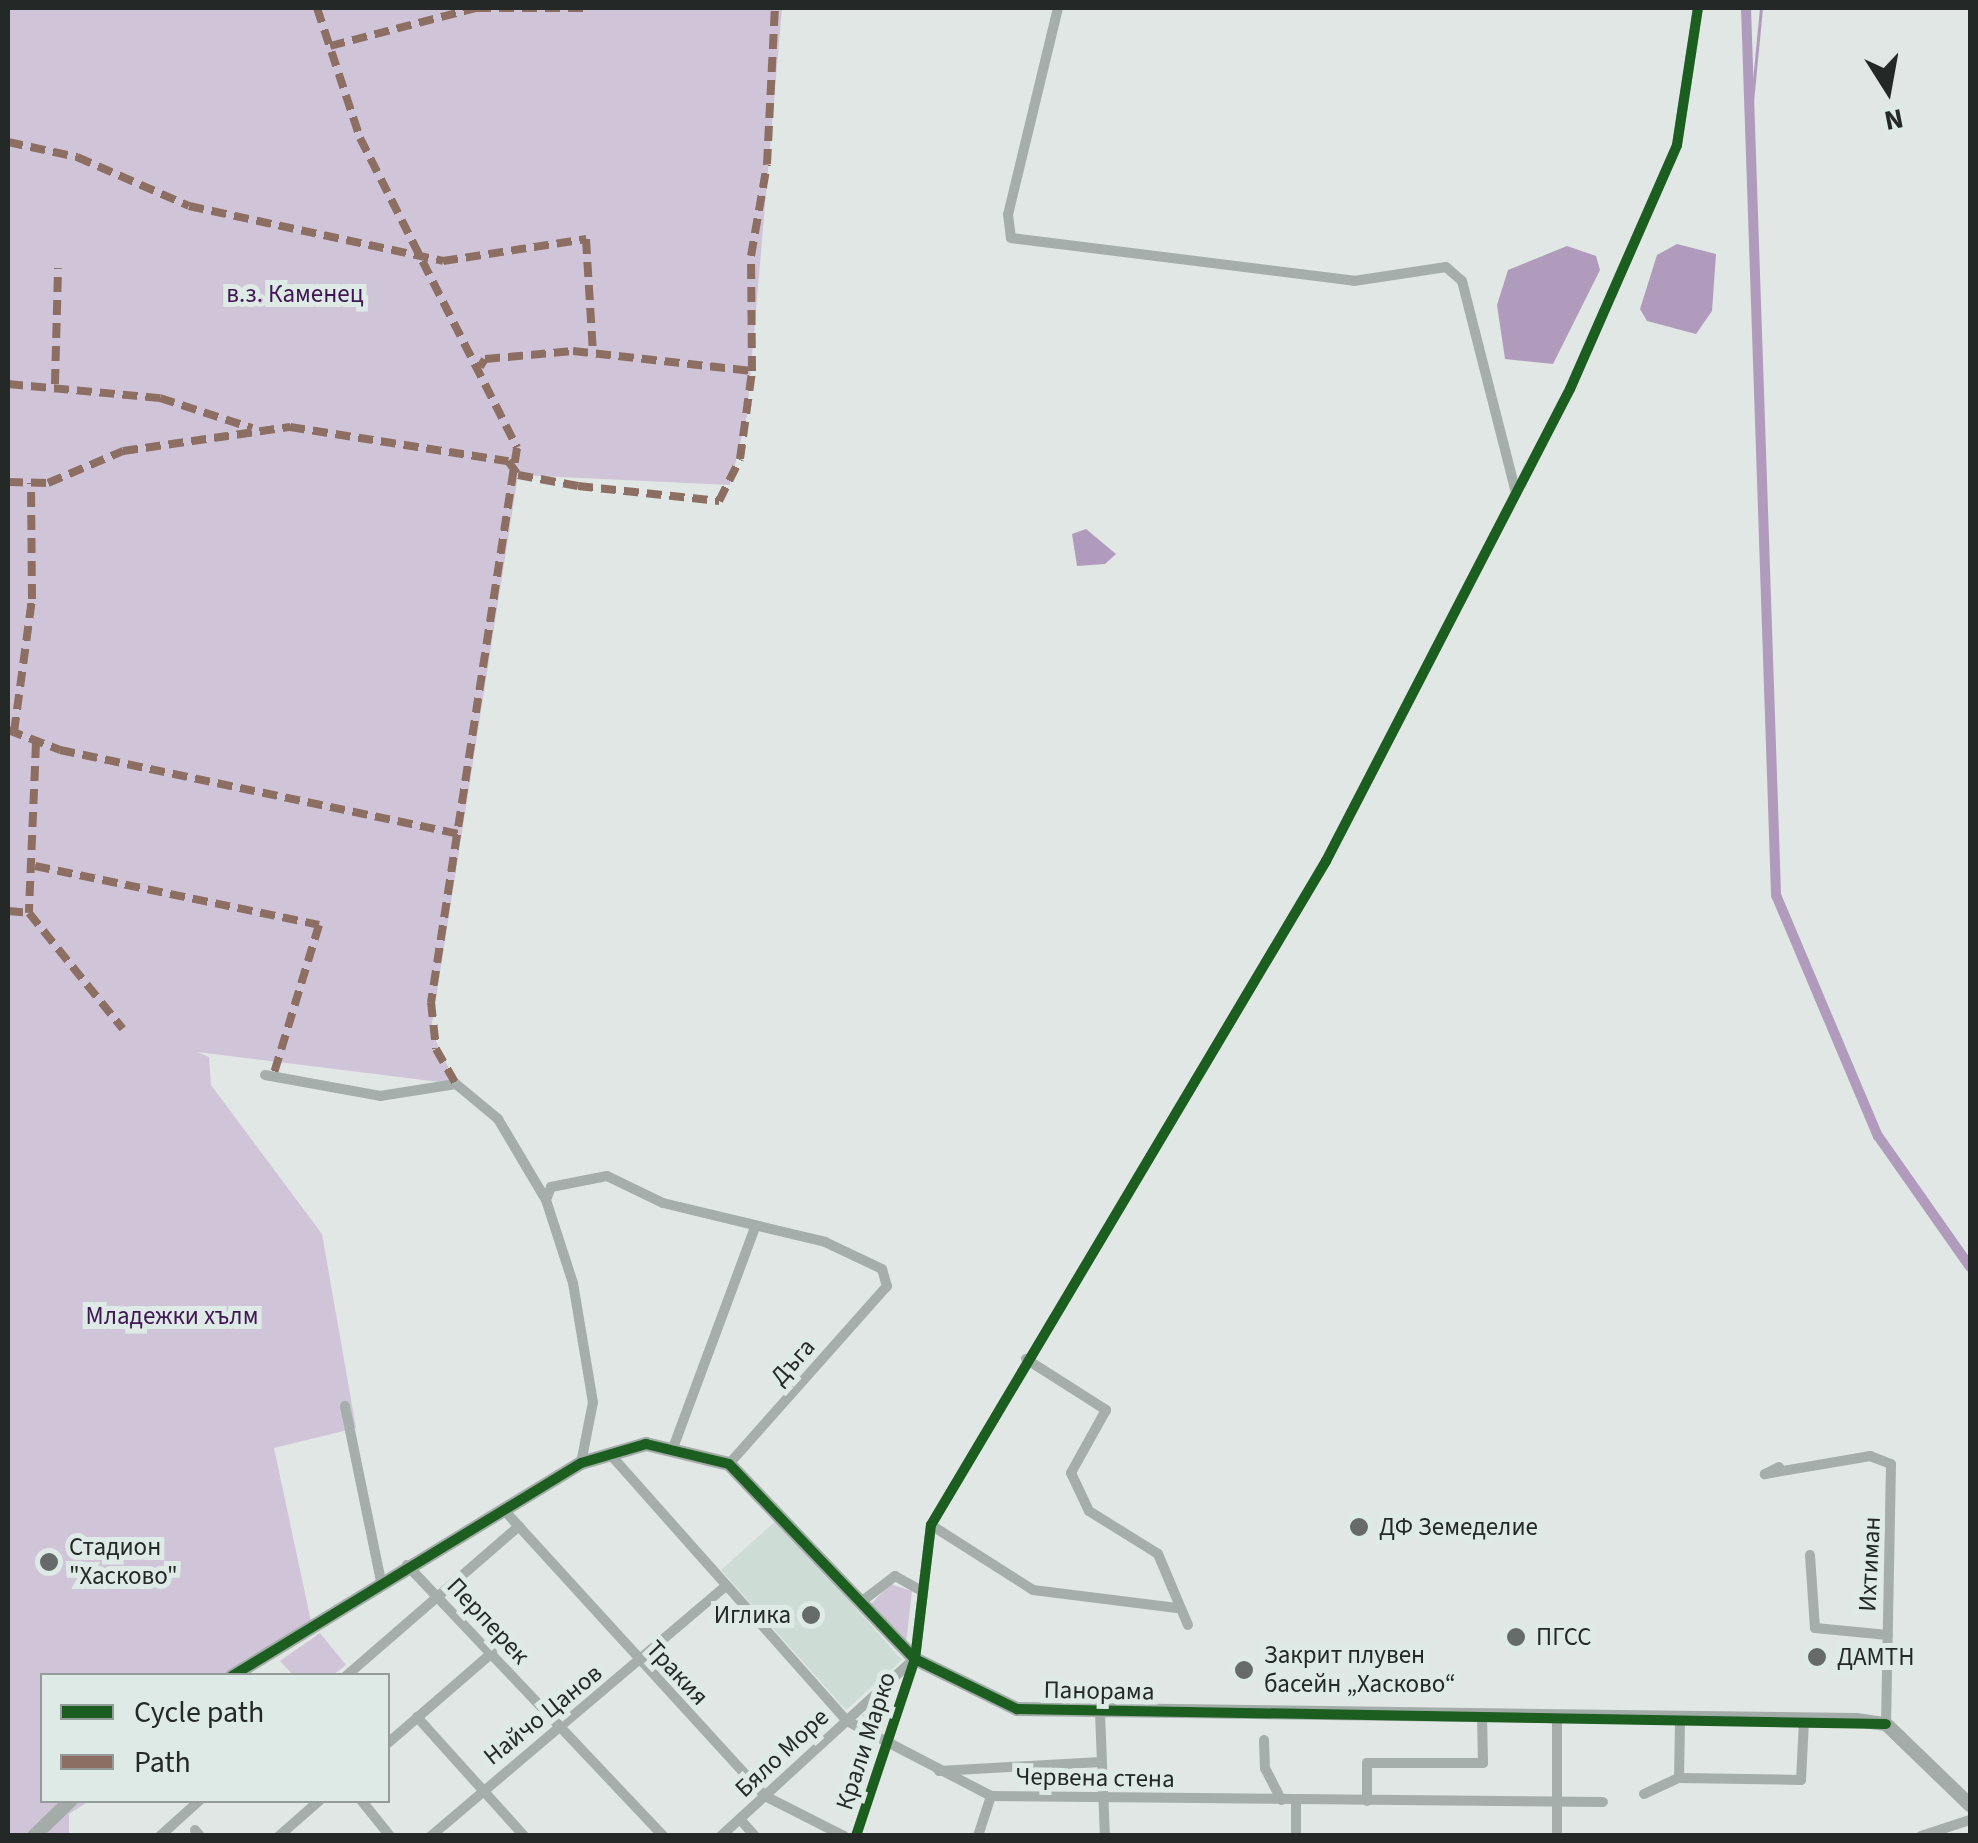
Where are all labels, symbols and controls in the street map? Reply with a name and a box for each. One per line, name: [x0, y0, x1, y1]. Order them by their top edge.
north arrow: [1838, 40, 1938, 140]
text: N: [1881, 98, 1907, 141]
park label: в.з. Каменец: [226, 279, 364, 309]
park label: Младежки хълм: [86, 1301, 258, 1331]
street label: Дъга: [764, 1332, 822, 1392]
place label: ДФ Земеделие: [1379, 1512, 1538, 1542]
marker: ДФ Земеделие: [1348, 1516, 1370, 1538]
street label: Ихтиман: [1853, 1516, 1887, 1612]
place label: Стадион "Хасково": [69, 1533, 178, 1592]
marker: Стадион "Хасково": [38, 1551, 60, 1573]
street label: Перперек: [440, 1572, 536, 1670]
place label: Иглика: [714, 1600, 791, 1630]
marker: Иглика: [800, 1604, 822, 1626]
place label: ПГСС: [1536, 1622, 1592, 1652]
marker: ПГСС: [1505, 1626, 1527, 1648]
street label: Тракия: [640, 1634, 714, 1712]
place label: Закрит плувен басейн „Хасково“: [1264, 1641, 1456, 1700]
place label: ДАМТН: [1837, 1642, 1914, 1672]
marker: ДАМТН: [1806, 1646, 1828, 1668]
street label: Найчо Цанов: [478, 1658, 608, 1772]
marker: Закрит плувен басейн „Хасково“: [1233, 1659, 1255, 1681]
street label: Крали Марко: [830, 1668, 902, 1814]
legend: [40, 1673, 390, 1803]
street label: Панорама: [1043, 1675, 1155, 1707]
text: Cycle path: [134, 1691, 264, 1734]
street label: Бяло Море: [729, 1702, 835, 1804]
text: Path: [134, 1741, 191, 1784]
street label: Червена стена: [1015, 1762, 1175, 1794]

